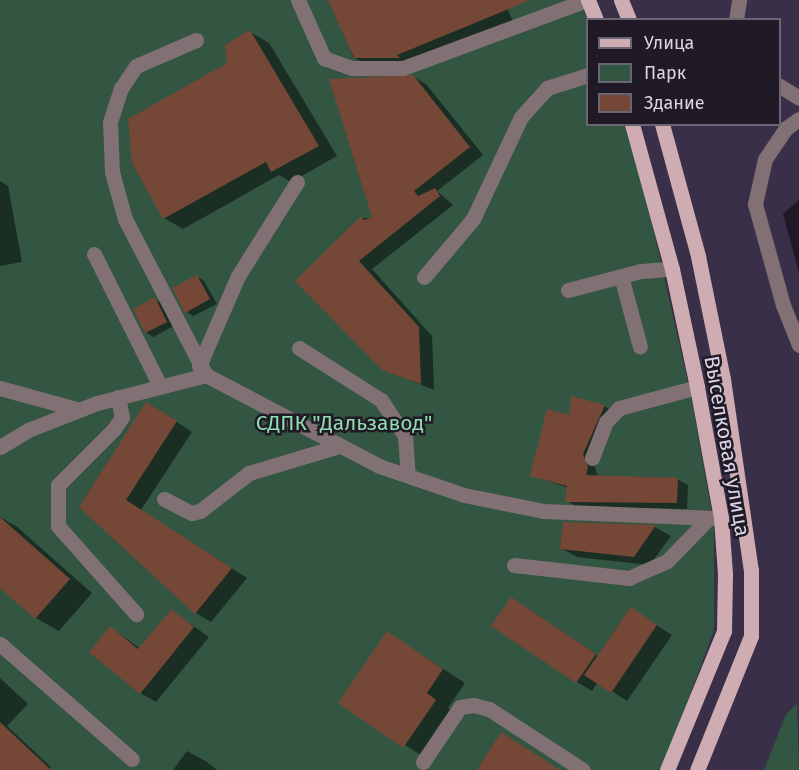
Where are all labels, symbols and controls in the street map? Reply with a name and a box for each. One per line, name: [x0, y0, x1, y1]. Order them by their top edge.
legend: [586, 18, 781, 126]
text: Улица: [644, 32, 694, 54]
text: Парк: [644, 62, 686, 84]
text: Здание: [644, 92, 705, 114]
street label: Выселковая улица: [699, 354, 755, 538]
park label: СДПК "Дальзавод": [256, 410, 432, 436]

